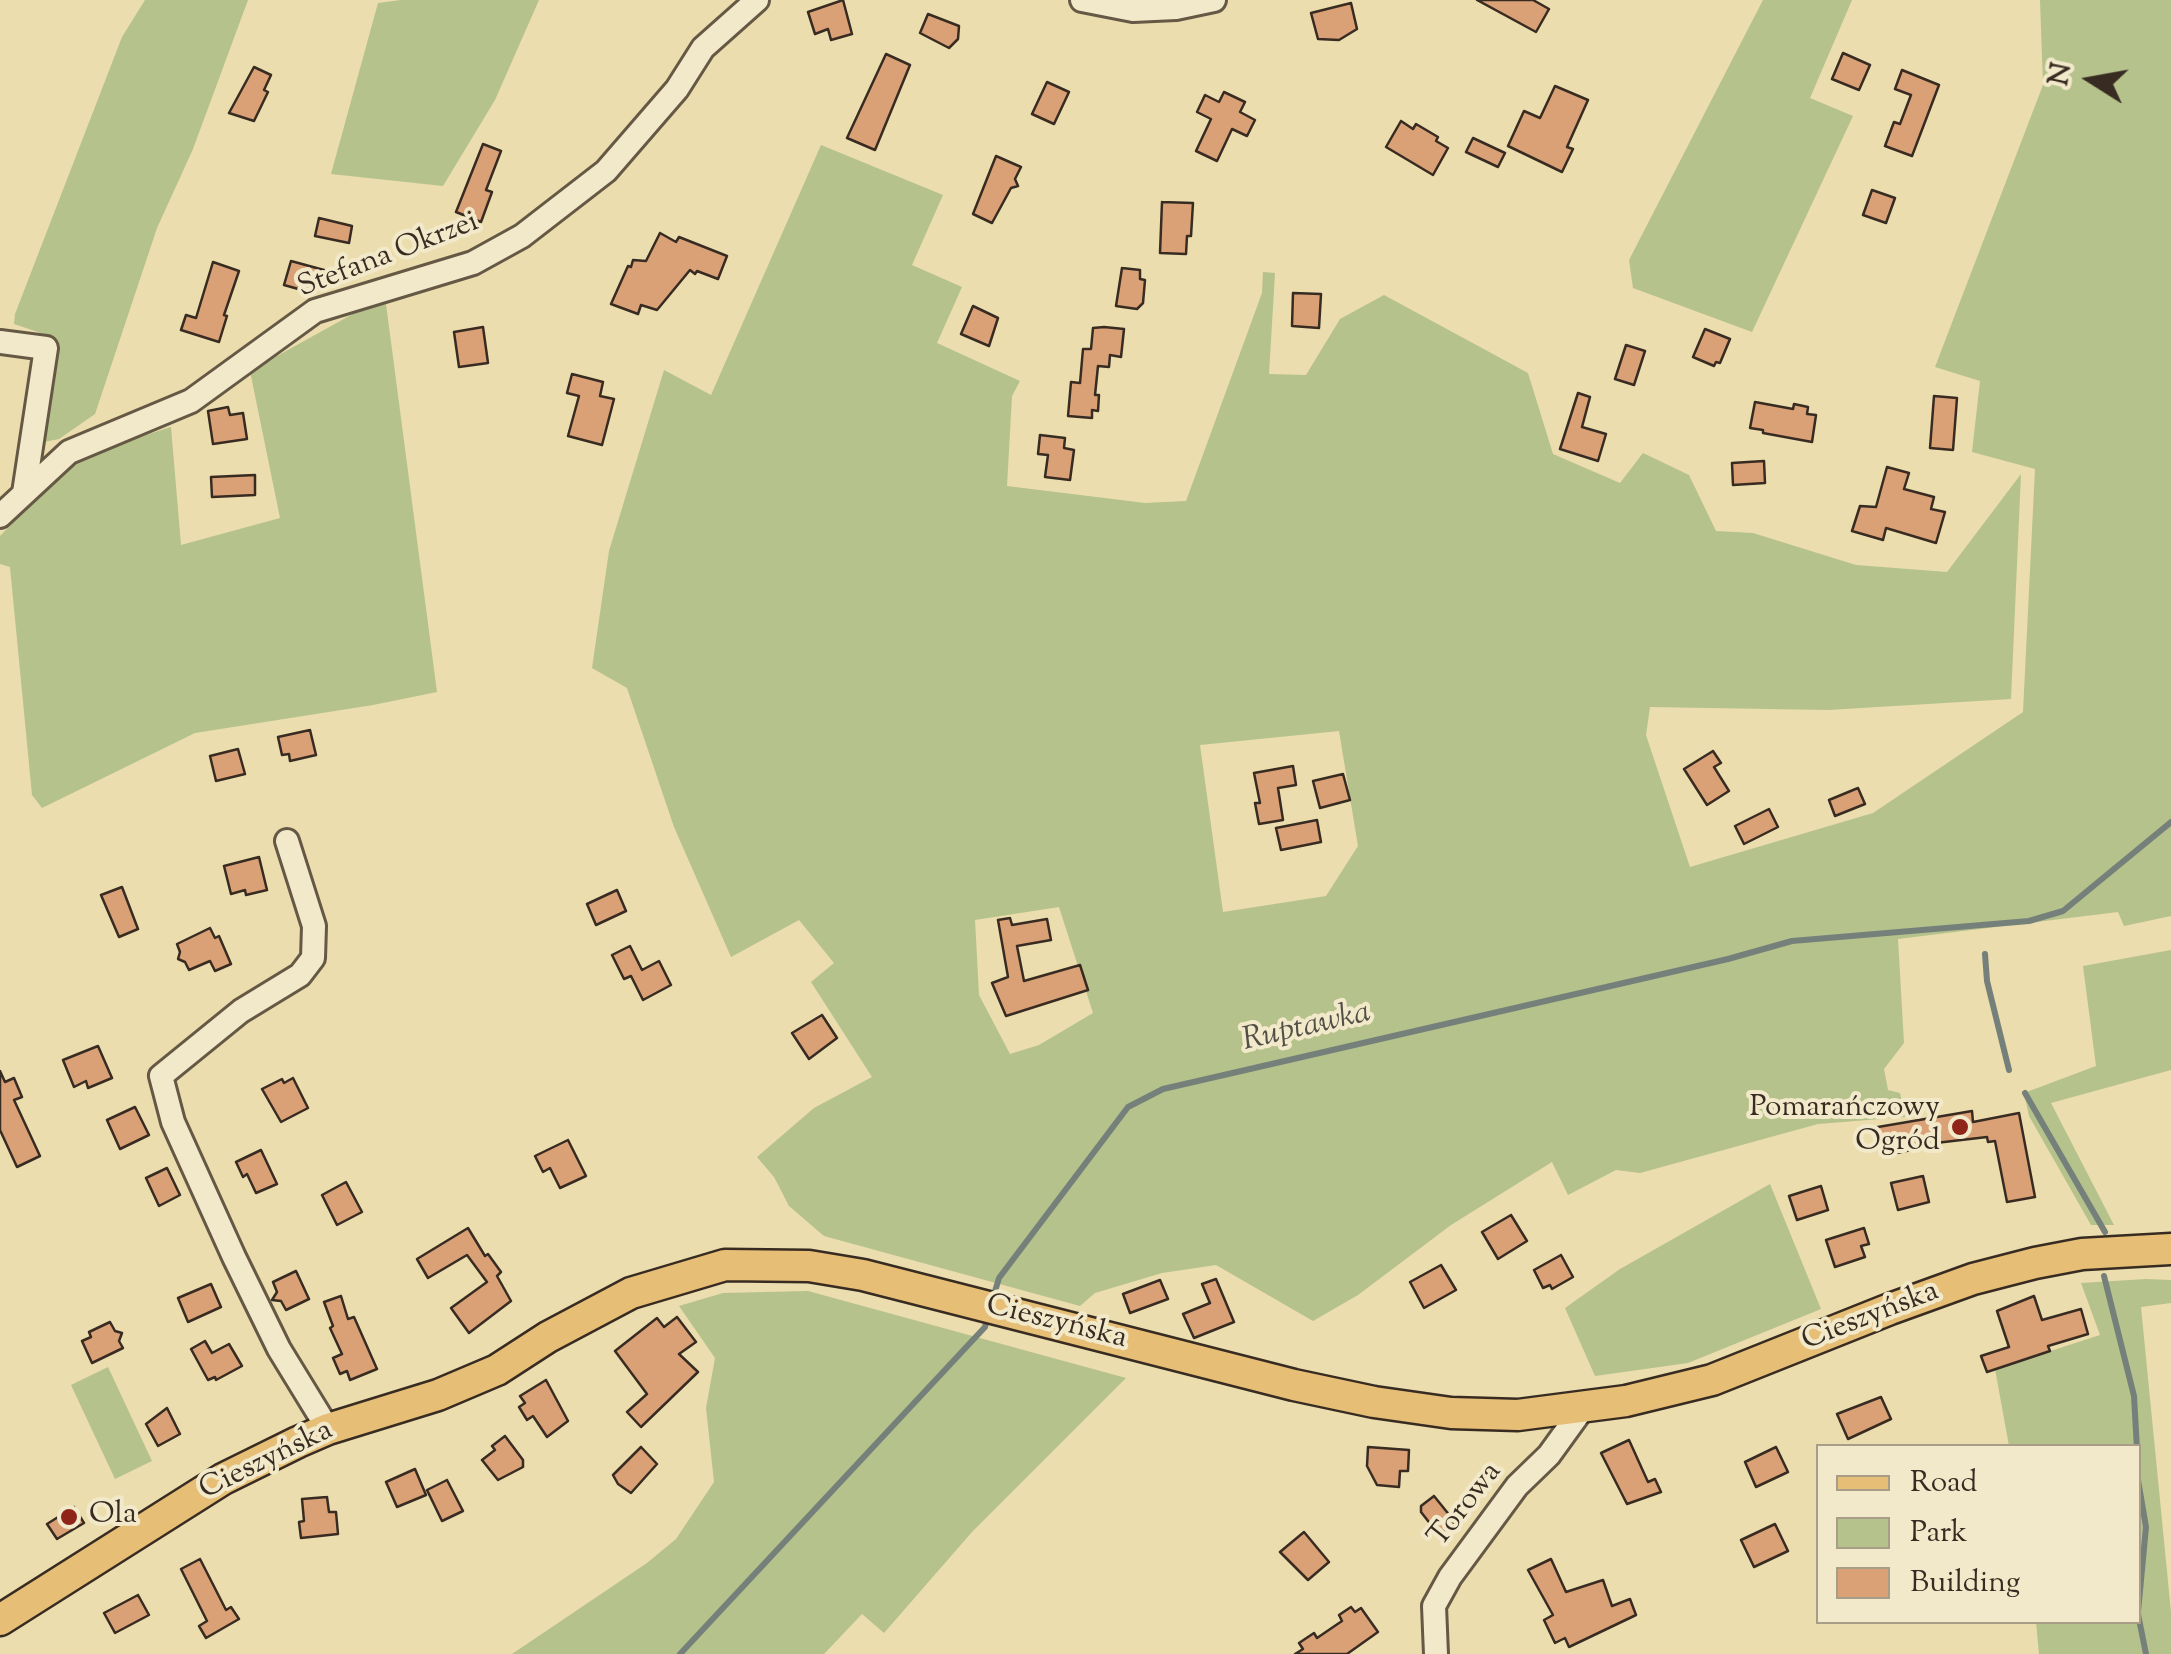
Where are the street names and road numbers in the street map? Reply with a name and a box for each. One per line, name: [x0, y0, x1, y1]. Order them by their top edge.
street label: Stefana Okrzei: [294, 206, 484, 308]
street label: Cieszyńska: [1797, 1275, 1945, 1361]
street label: Cieszyńska: [982, 1289, 1130, 1359]
street label: Cieszyńska: [194, 1414, 340, 1510]
street label: Torowa: [1423, 1456, 1511, 1556]

